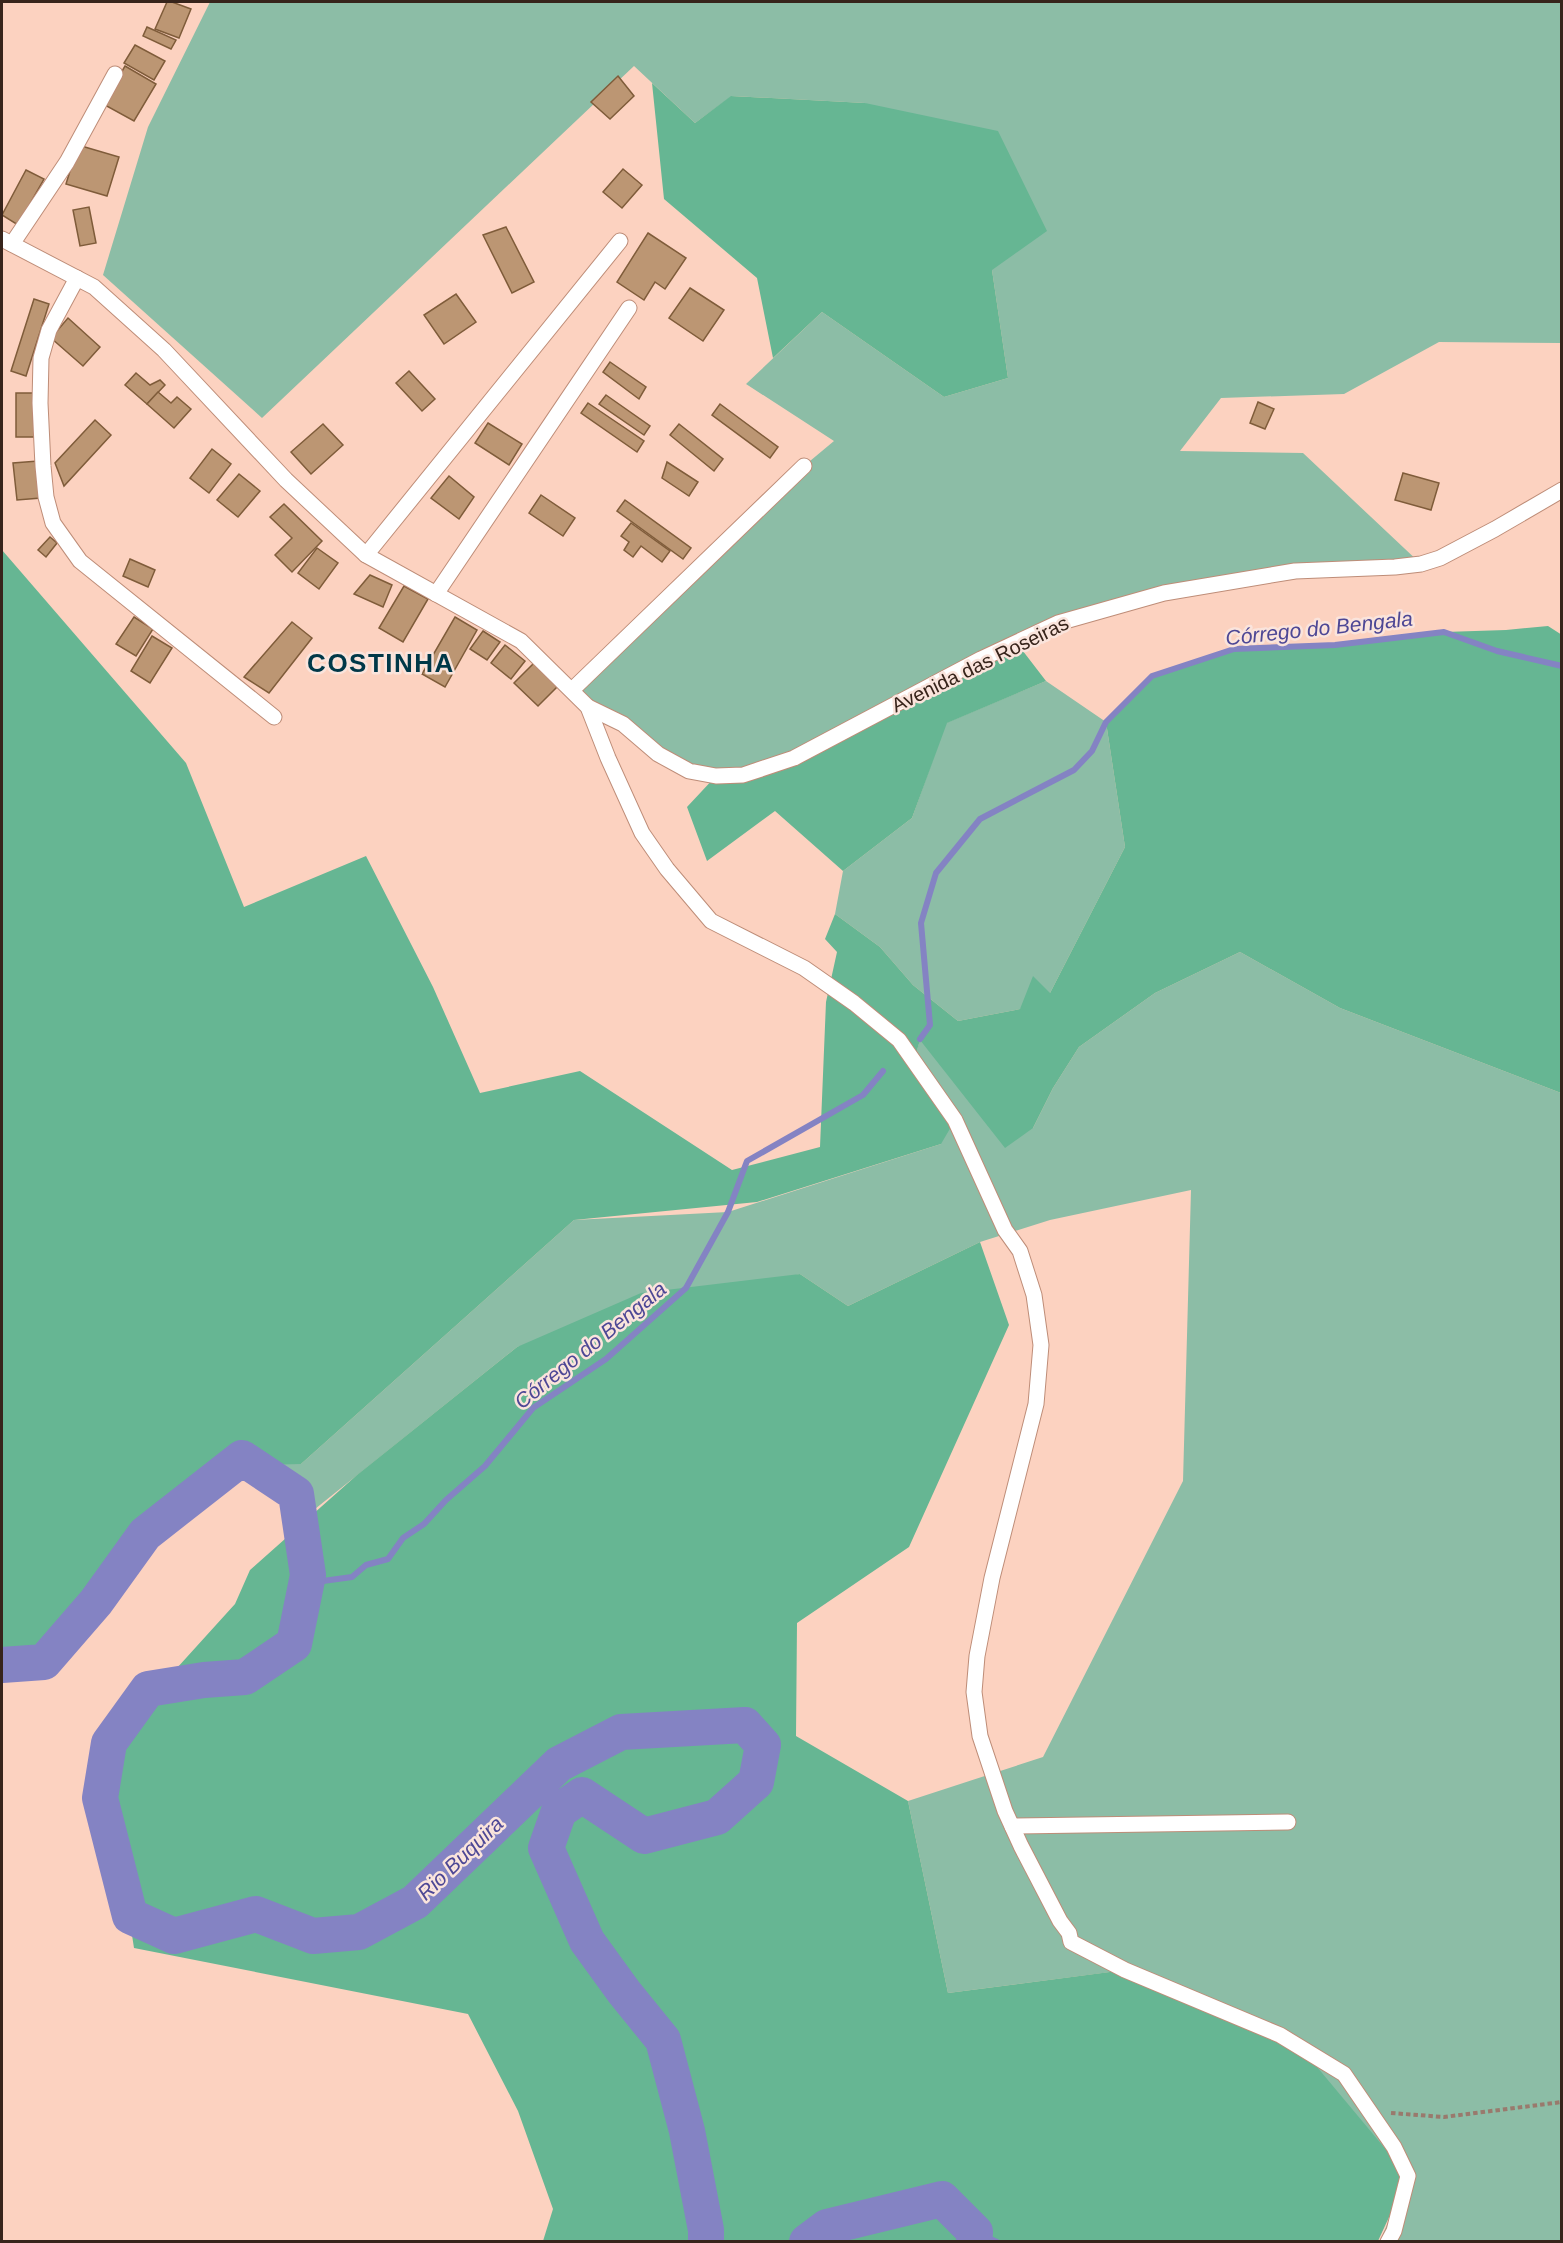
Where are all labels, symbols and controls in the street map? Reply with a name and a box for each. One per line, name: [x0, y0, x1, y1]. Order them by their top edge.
water label: Córrego do Bengala: [1224, 607, 1414, 649]
street label: Avenida das Roseiras: [888, 612, 1072, 716]
district label: COSTINHA: [307, 648, 455, 678]
water label: Córrego do Bengala: [510, 1277, 670, 1413]
water label: Rio Buquira: [413, 1812, 507, 1904]

